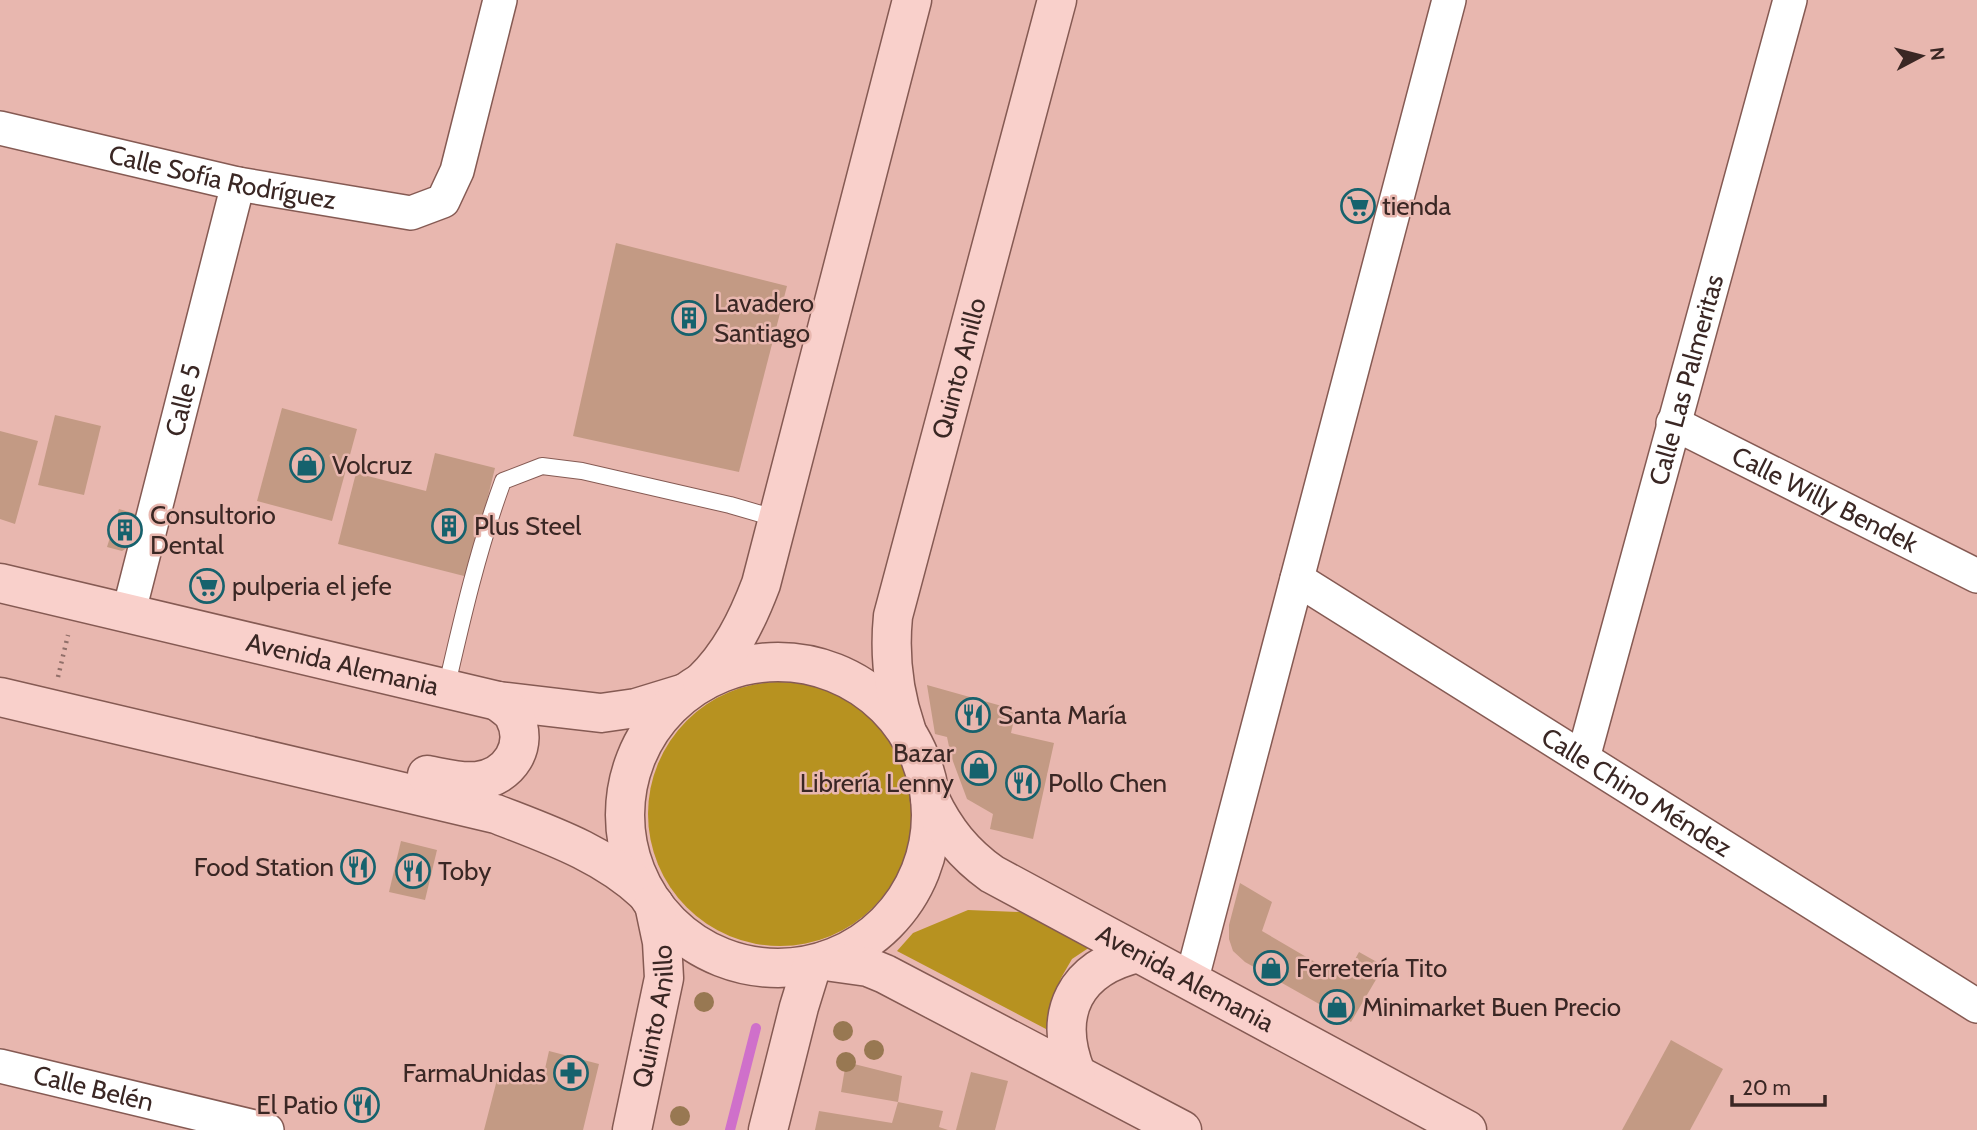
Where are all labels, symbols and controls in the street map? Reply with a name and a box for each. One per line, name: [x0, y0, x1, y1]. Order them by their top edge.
north arrow: [1886, 21, 1956, 91]
text: N: [1925, 46, 1950, 62]
street label: Calle Sofía Rodríguez: [106, 138, 339, 216]
supermarket icon: tienda: [1339, 187, 1377, 225]
place label: tienda: [1382, 190, 1452, 222]
street label: Calle Las Palmeritas: [1642, 271, 1730, 489]
place label: Lavadero Santiago: [714, 287, 814, 349]
street label: Quinto Anillo: [925, 294, 993, 442]
building icon: Lavadero Santiago: [670, 299, 708, 337]
street label: Calle 5: [158, 360, 208, 440]
street label: Calle Willy Bendek: [1727, 439, 1923, 560]
shop icon: Volcruz: [288, 446, 326, 484]
place label: Volcruz: [332, 449, 413, 481]
place label: Consultorio Dental: [150, 499, 276, 561]
building icon: Plus Steel: [430, 507, 468, 545]
place label: Plus Steel: [474, 510, 581, 542]
building icon: Consultorio Dental: [106, 511, 144, 549]
supermarket icon: pulperia el jefe: [188, 567, 226, 605]
place label: pulperia el jefe: [232, 570, 392, 602]
street label: Avenida Alemania: [243, 626, 442, 703]
restaurant icon: Santa María: [954, 696, 992, 734]
place label: Santa María: [998, 699, 1127, 731]
street label: Calle Chino Méndez: [1535, 720, 1738, 864]
place label: Bazar Librería Lenny: [800, 737, 955, 799]
shop icon: Bazar Librería Lenny: [960, 749, 998, 787]
restaurant icon: Pollo Chen: [1004, 764, 1042, 802]
place label: Pollo Chen: [1048, 767, 1167, 799]
restaurant icon: Food Station: [339, 848, 377, 886]
place label: Food Station: [194, 851, 334, 883]
restaurant icon: Toby: [394, 852, 432, 890]
place label: Toby: [438, 855, 491, 887]
street label: Avenida Alemania: [1091, 917, 1280, 1039]
street label: Quinto Anillo: [625, 944, 680, 1091]
shop icon: Ferretería Tito: [1252, 949, 1290, 987]
place label: Ferretería Tito: [1296, 952, 1447, 984]
shop icon: Minimarket Buen Precio: [1318, 988, 1356, 1026]
place label: Minimarket Buen Precio: [1362, 991, 1621, 1023]
pharmacy icon: FarmaUnidas: [552, 1054, 590, 1092]
place label: FarmaUnidas: [403, 1057, 546, 1089]
street label: Calle Belén: [30, 1059, 157, 1118]
scale bar: [1732, 1064, 1825, 1108]
text: 20 m: [1742, 1075, 1791, 1100]
restaurant icon: El Patio: [343, 1086, 381, 1124]
place label: El Patio: [256, 1089, 338, 1121]

